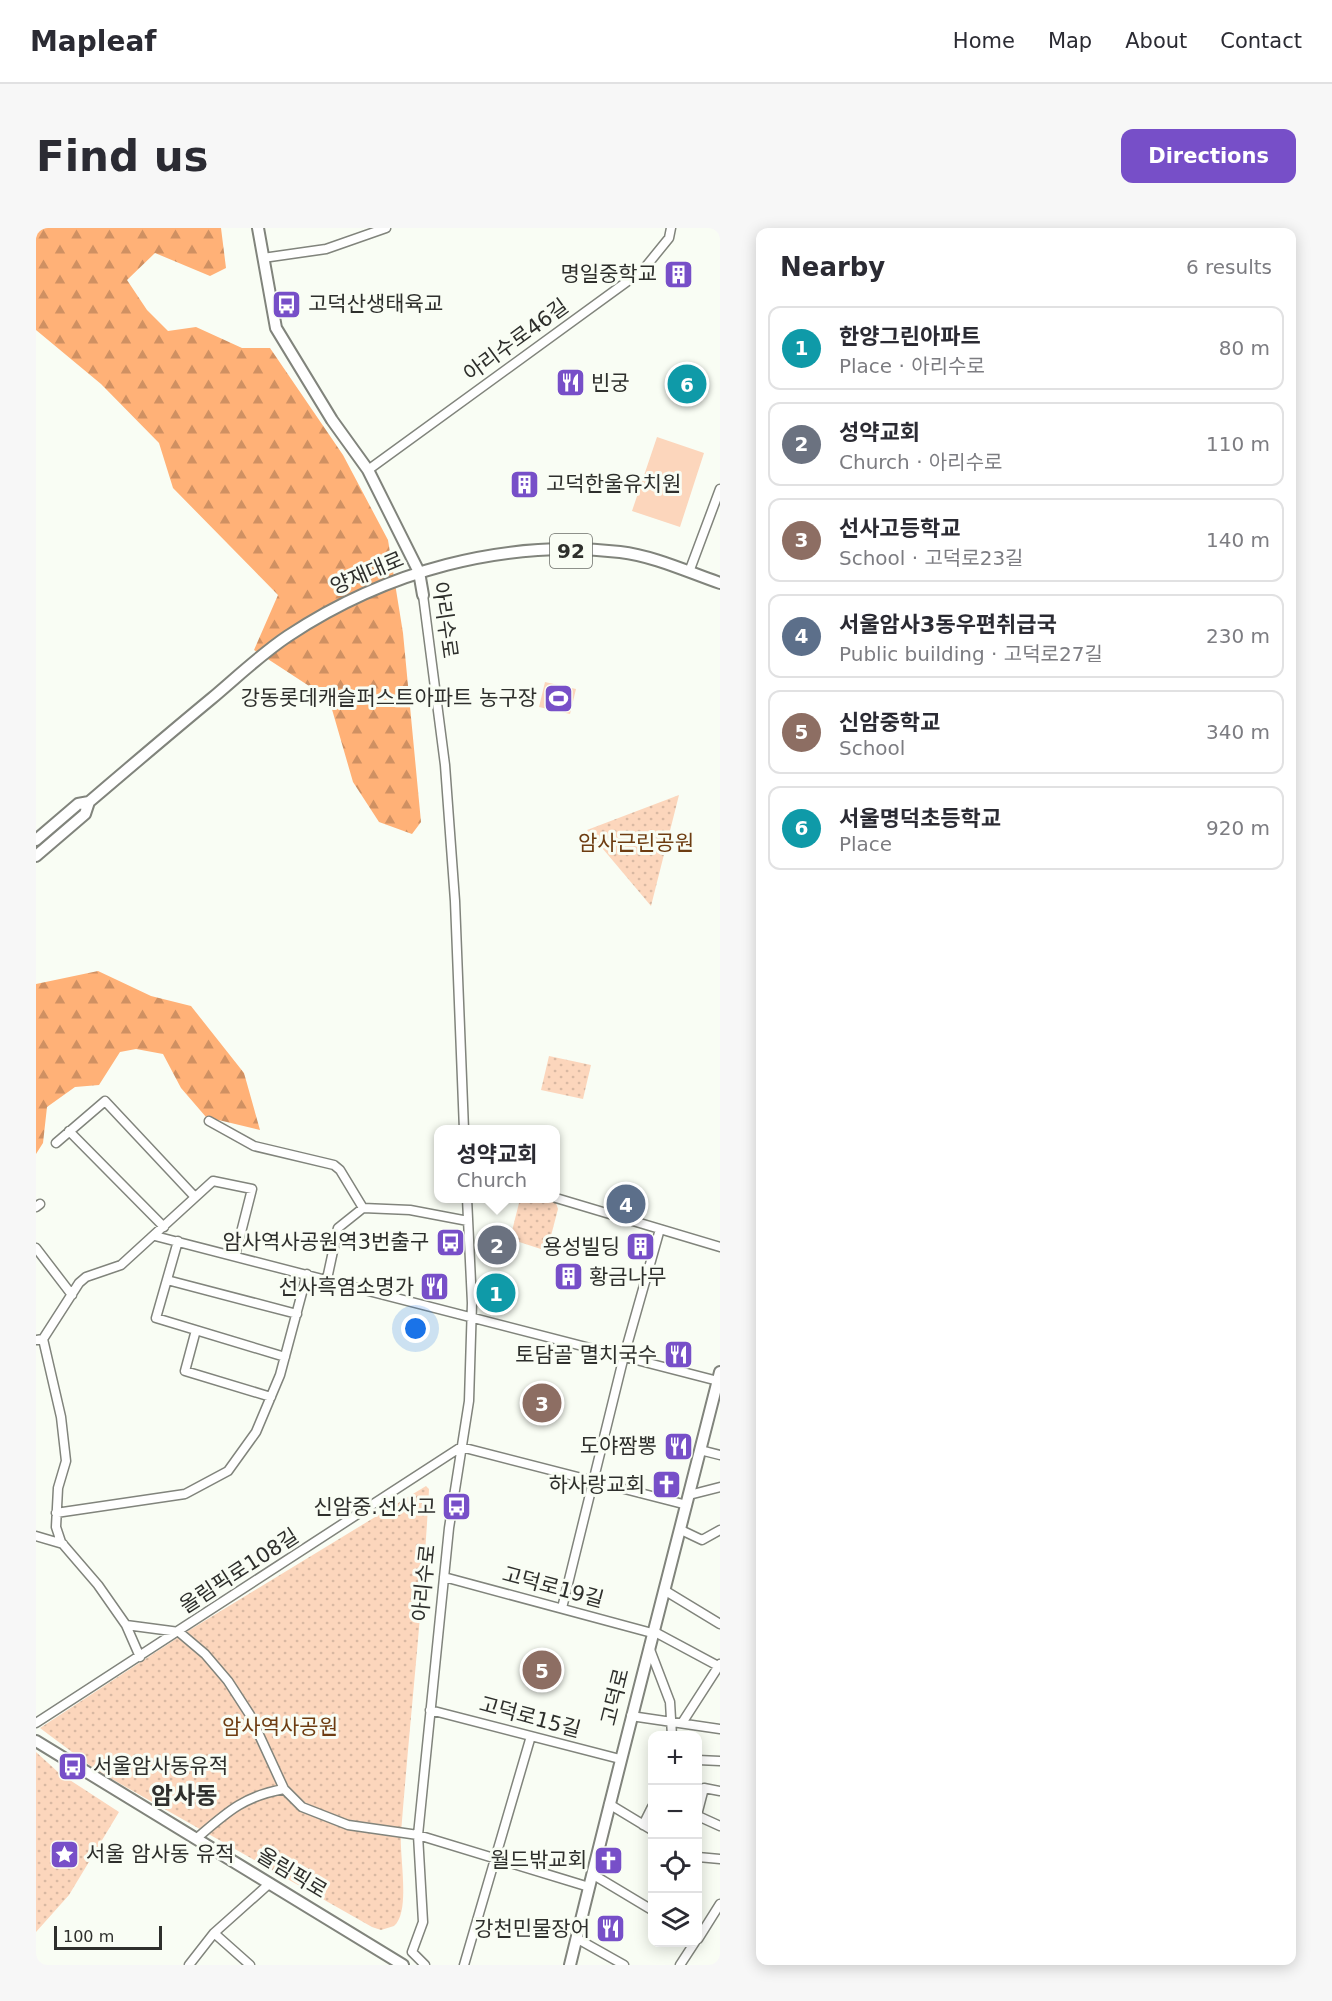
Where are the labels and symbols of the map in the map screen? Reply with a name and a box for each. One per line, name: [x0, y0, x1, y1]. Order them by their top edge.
building icon: 명일중학교: [662, 258, 694, 290]
place label: 명일중학교: [560, 262, 657, 286]
bus stop icon: 고덕산생태육교: [271, 288, 303, 320]
place label: 고덕산생태육교: [308, 292, 443, 316]
street label: 아리수로46길: [459, 294, 573, 386]
pin: 6: [668, 362, 706, 406]
restaurant icon: 빈궁: [554, 367, 586, 399]
place label: 빈궁: [591, 371, 630, 395]
building icon: 고덕한울유치원: [509, 468, 541, 500]
place label: 고덕한울유치원: [546, 472, 681, 496]
road number: 92: [550, 534, 592, 568]
street label: 양재대로: [327, 547, 407, 599]
street label: 아리수로: [428, 580, 462, 660]
sports icon: 강동롯데캐슬퍼스트아파트 농구장: [542, 682, 574, 714]
place label: 강동롯데캐슬퍼스트아파트 농구장: [241, 686, 537, 710]
park label: 암사근린공원: [578, 831, 694, 855]
pin: 4: [606, 1182, 646, 1226]
pin: 2: [478, 1222, 516, 1268]
bus stop icon: 암사역사공원역3번출구: [434, 1226, 466, 1258]
place label: 암사역사공원역3번출구: [222, 1230, 429, 1254]
building icon: 용성빌딩: [625, 1231, 657, 1263]
place label: 용성빌딩: [543, 1235, 620, 1259]
building icon: 황금나무: [552, 1261, 584, 1293]
place label: 황금나무: [589, 1265, 666, 1289]
pin: 1: [476, 1270, 516, 1316]
restaurant icon: 선사흑염소명가: [419, 1271, 451, 1303]
place label: 선사흑염소명가: [279, 1275, 414, 1299]
your location: [401, 1314, 430, 1343]
restaurant icon: 토담골 멸치국수: [662, 1339, 694, 1371]
place label: 토담골 멸치국수: [515, 1343, 657, 1367]
pin: 3: [522, 1380, 562, 1426]
restaurant icon: 도야짬뽕: [662, 1430, 694, 1462]
place label: 도야짬뽕: [580, 1434, 657, 1458]
church icon: 하사랑교회: [650, 1469, 682, 1501]
place label: 하사랑교회: [548, 1473, 645, 1497]
bus stop icon: 신암중.선사고: [441, 1491, 473, 1523]
place label: 신암중.선사고: [313, 1495, 436, 1519]
street label: 올림픽로108길: [175, 1524, 303, 1618]
street label: 아리수로: [408, 1543, 440, 1623]
street label: 고덕로19길: [500, 1562, 606, 1612]
pin: 5: [522, 1648, 562, 1692]
street label: 고덕로: [596, 1666, 634, 1728]
street label: 고덕로15길: [477, 1692, 583, 1742]
park label: 암사역사공원: [222, 1715, 338, 1739]
bus stop icon: 서울암사동유적: [56, 1750, 88, 1782]
place label: 서울암사동유적: [93, 1754, 228, 1778]
district label: 암사동: [151, 1782, 217, 1810]
place icon: 서울 암사동 유적: [49, 1838, 81, 1870]
place label: 서울 암사동 유적: [86, 1842, 235, 1866]
street label: 올림픽로: [253, 1843, 331, 1903]
church icon: 월드밖교회: [592, 1844, 624, 1876]
place label: 월드밖교회: [490, 1848, 587, 1872]
restaurant icon: 강천민물장어: [595, 1913, 627, 1945]
place label: 강천민물장어: [474, 1917, 590, 1941]
scale bar: [54, 1923, 162, 1950]

